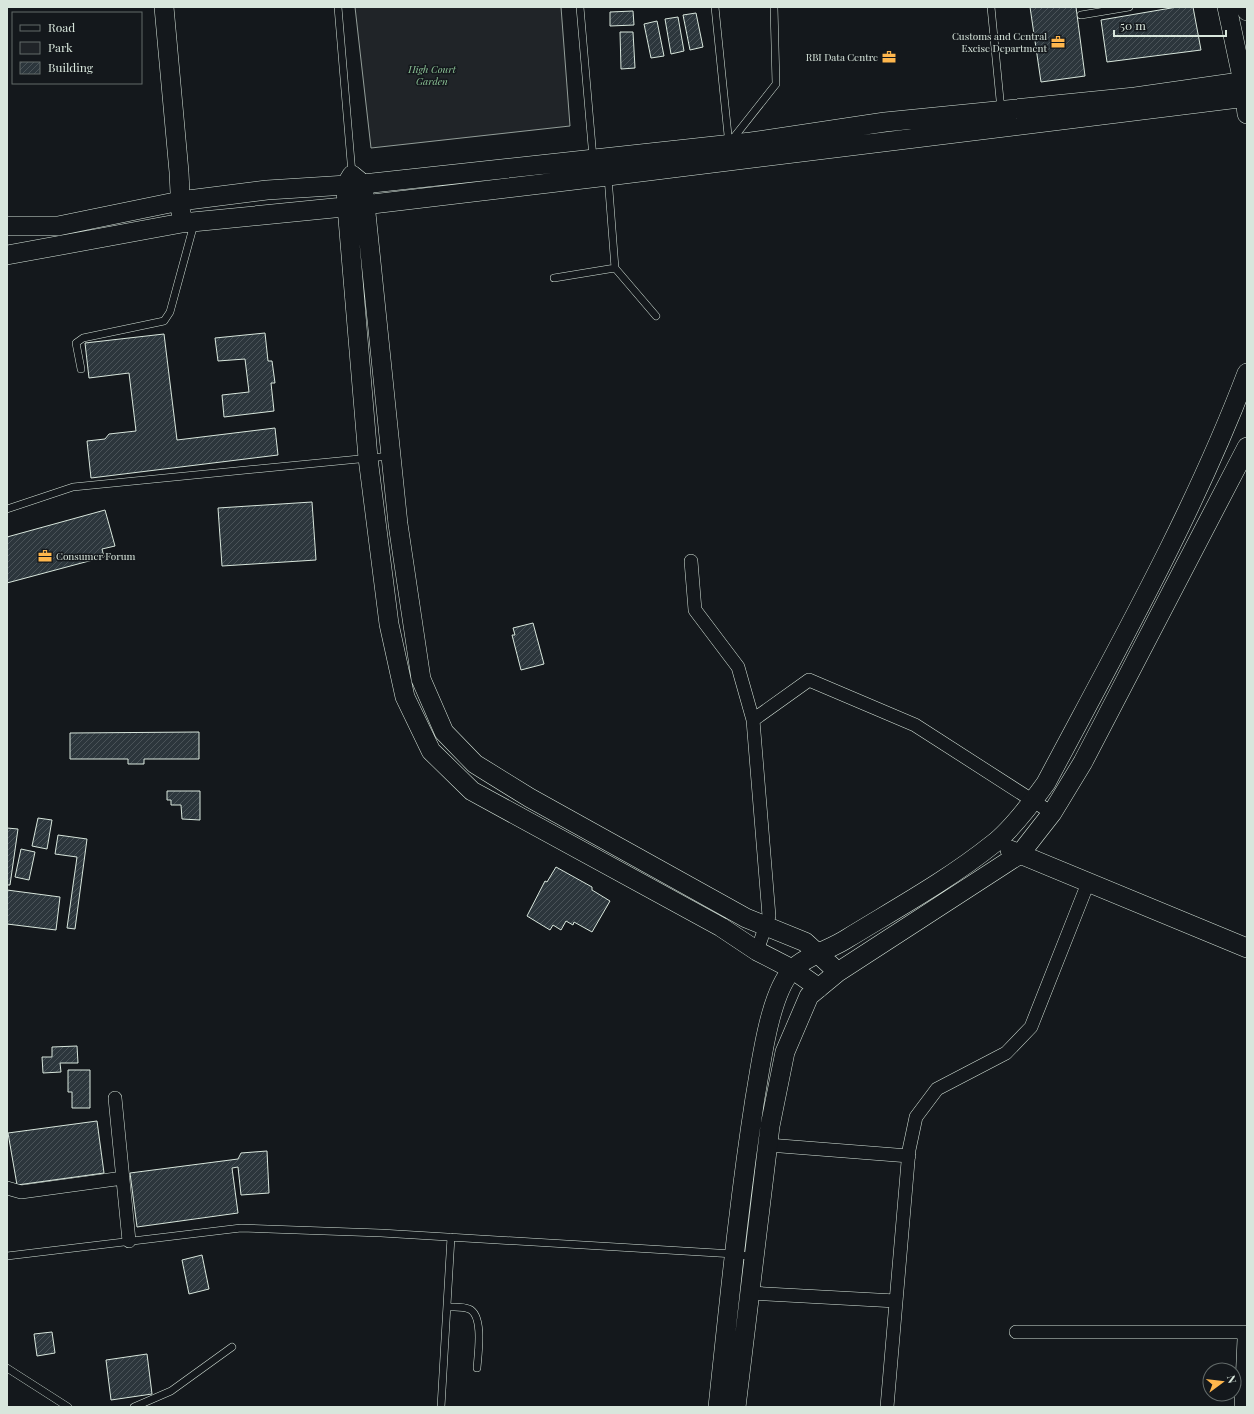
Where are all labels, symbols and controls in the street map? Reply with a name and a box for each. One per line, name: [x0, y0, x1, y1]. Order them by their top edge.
legend: [12, 12, 142, 84]
scale bar: [1114, 12, 1226, 38]
text: 50 m: [1120, 17, 1146, 33]
text: Road: [48, 19, 75, 35]
place label: Customs and Central Excise Department: [952, 29, 1047, 55]
office icon: Customs and Central Excise Department: [1050, 34, 1066, 50]
text: Park: [48, 39, 73, 55]
office icon: RBI Data Centre: [881, 49, 897, 65]
place label: RBI Data Centre: [806, 50, 878, 64]
text: Building: [48, 59, 94, 75]
park label: High Court Garden: [407, 62, 457, 88]
office icon: Consumer Forum: [37, 548, 53, 564]
place label: Consumer Forum: [56, 549, 135, 563]
north arrow: [1202, 1362, 1242, 1402]
text: N: [1224, 1374, 1240, 1385]

